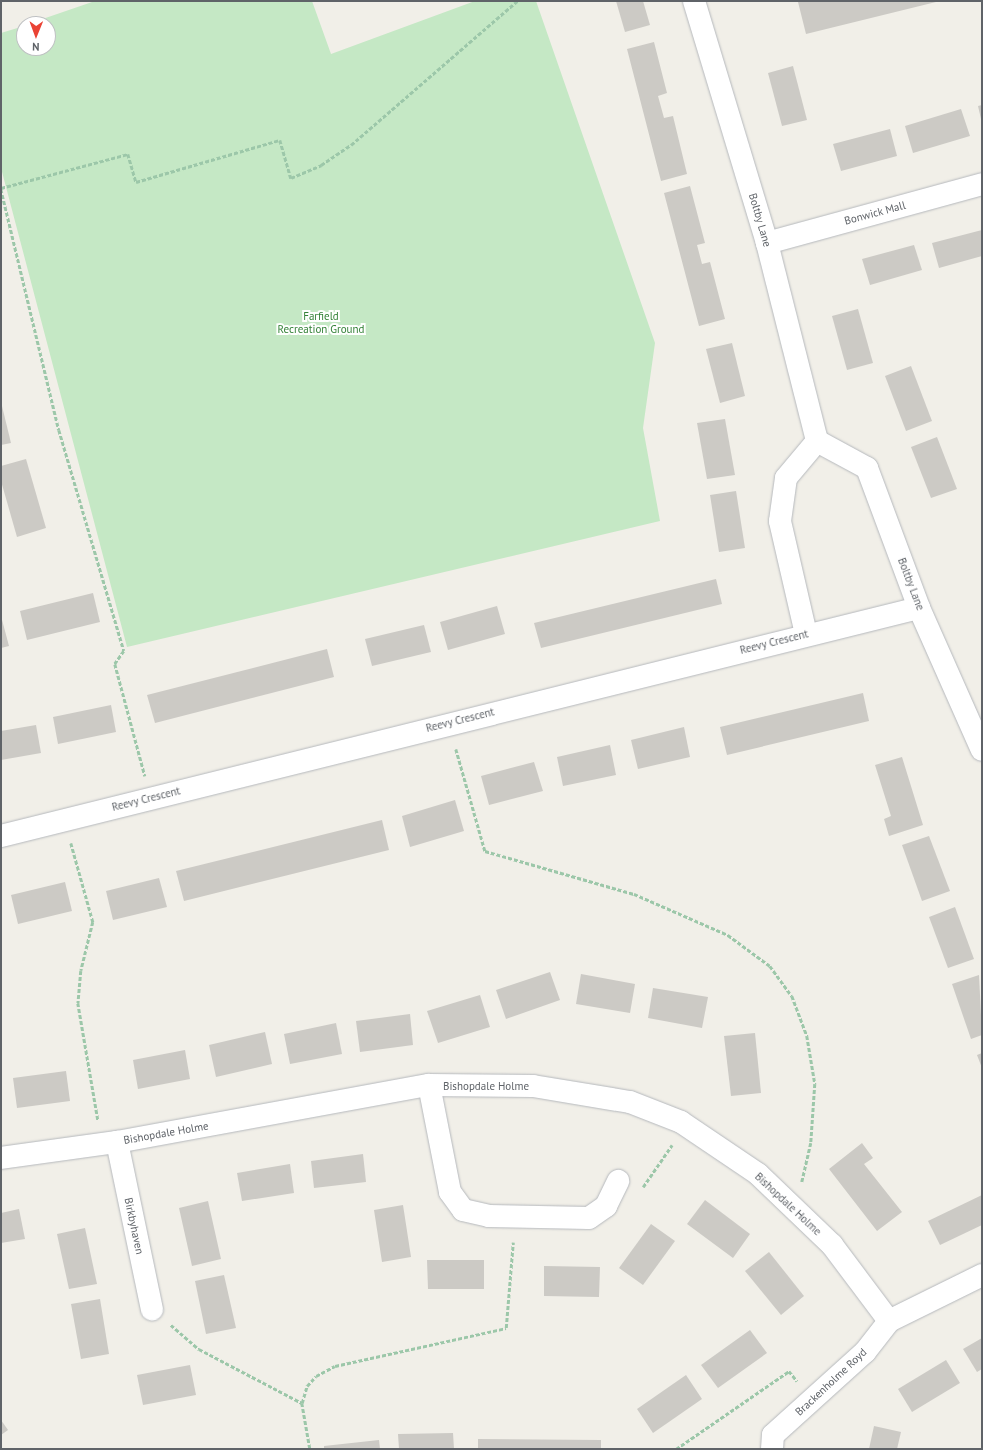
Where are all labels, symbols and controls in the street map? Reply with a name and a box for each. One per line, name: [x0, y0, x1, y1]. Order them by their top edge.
north arrow: [16, 16, 56, 56]
text: N: [32, 40, 40, 54]
street label: Boltby Lane: [746, 191, 774, 249]
street label: Bonwick Mall: [843, 198, 907, 228]
park label: Farfield Recreation Ground: [278, 310, 364, 336]
street label: Boltby Lane: [895, 556, 927, 612]
street label: Reevy Crescent: [738, 627, 810, 657]
street label: Reevy Crescent: [424, 705, 496, 735]
street label: Reevy Crescent: [110, 784, 182, 814]
street label: Bishopdale Holme: [443, 1079, 529, 1093]
street label: Bishopdale Holme: [123, 1119, 209, 1147]
street label: Bishopdale Holme: [752, 1170, 824, 1238]
street label: Birkbyhaven: [122, 1196, 146, 1256]
street label: Brackenholme Royd: [793, 1346, 869, 1418]

